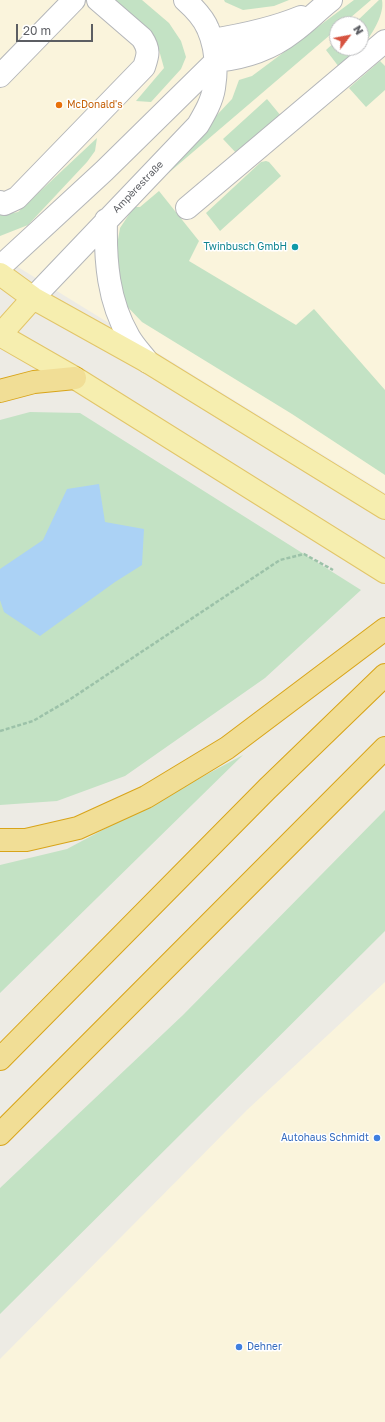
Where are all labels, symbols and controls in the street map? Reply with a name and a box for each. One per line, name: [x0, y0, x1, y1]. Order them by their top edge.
scale bar: [18, 16, 95, 42]
north arrow: [329, 16, 369, 56]
text: 20 m: [23, 23, 51, 38]
text: N: [351, 23, 366, 37]
place label: McDonald's: [67, 99, 123, 111]
marker: McDonald's: [54, 100, 64, 110]
street label: Ampèrestraße: [110, 159, 166, 215]
place label: Twinbusch GmbH: [204, 241, 287, 253]
marker: Twinbusch GmbH: [290, 242, 300, 252]
place label: Autohaus Schmidt: [281, 1132, 369, 1144]
marker: Autohaus Schmidt: [372, 1133, 382, 1143]
place label: Dehner: [247, 1341, 282, 1353]
marker: Dehner: [234, 1342, 244, 1352]

